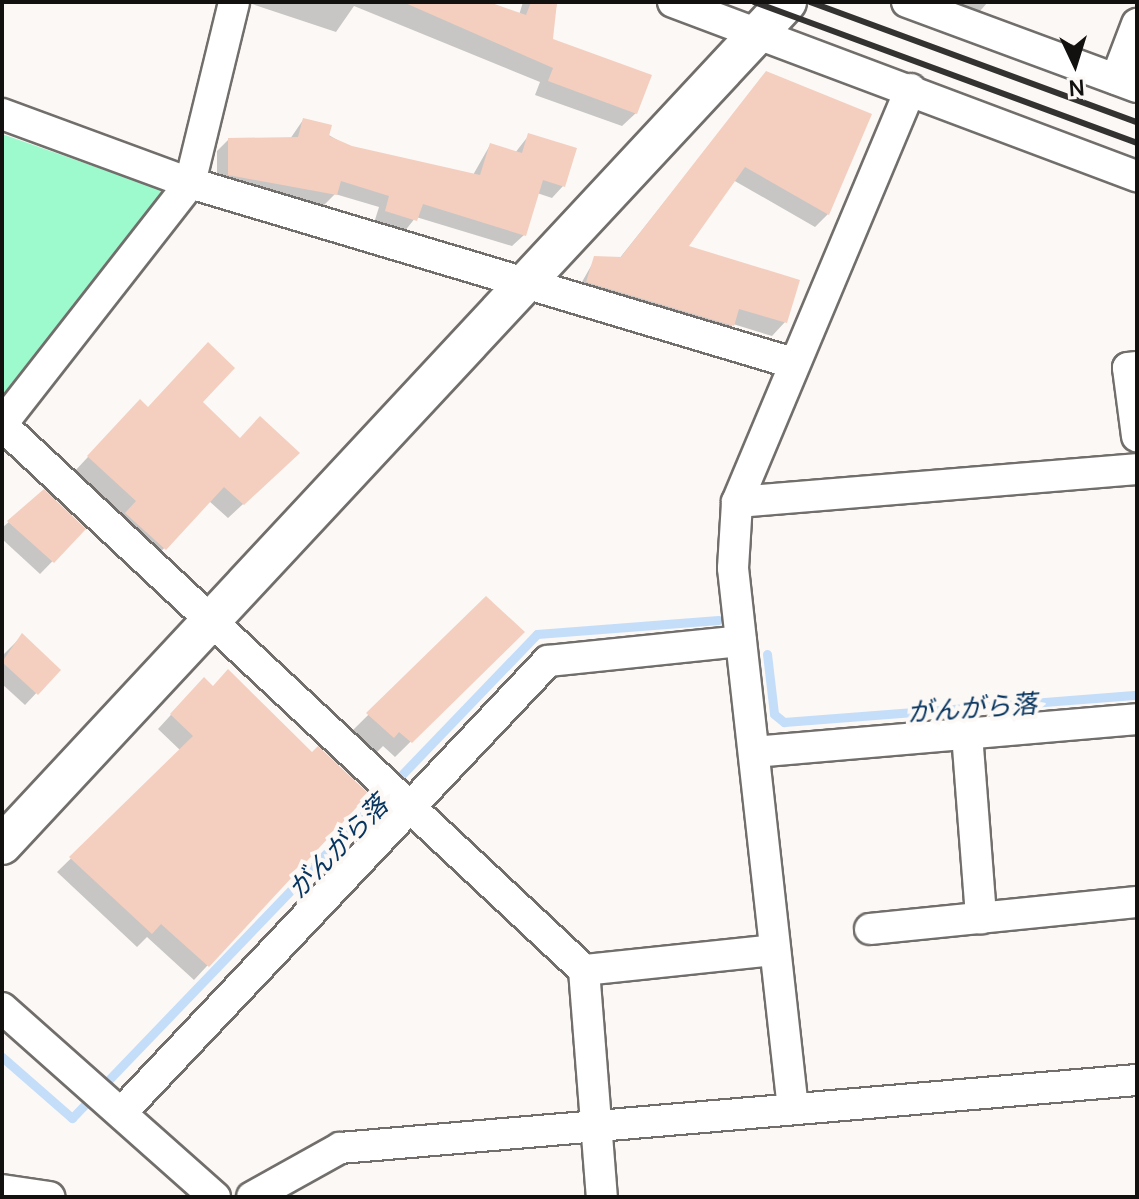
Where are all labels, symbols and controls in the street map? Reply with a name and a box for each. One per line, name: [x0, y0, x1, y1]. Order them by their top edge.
north arrow: [1035, 24, 1115, 104]
text: N: [1068, 72, 1086, 103]
water label: がんがら落: [906, 688, 1038, 728]
water label: がんがら落: [282, 789, 394, 905]

